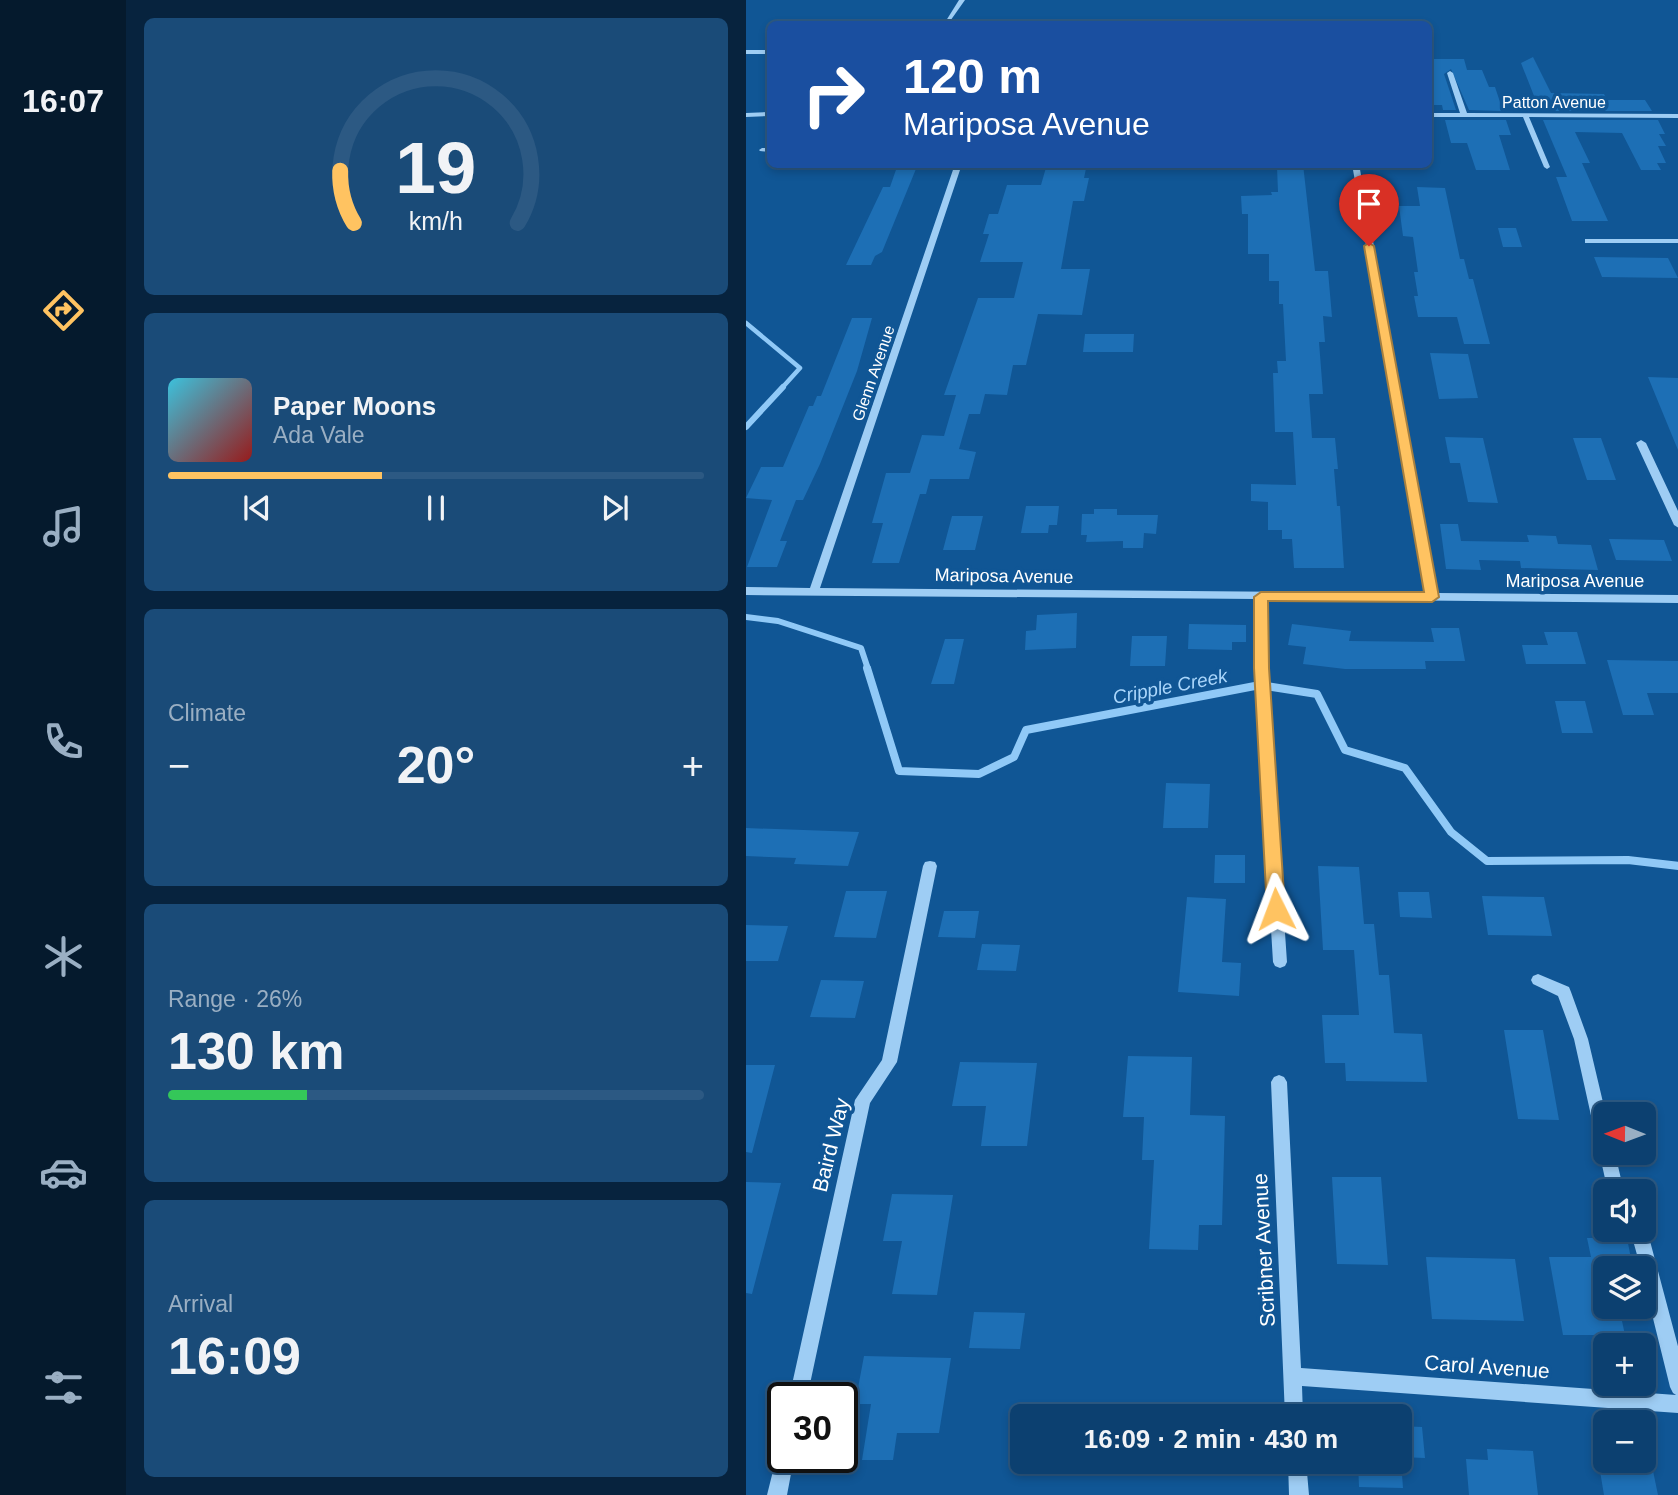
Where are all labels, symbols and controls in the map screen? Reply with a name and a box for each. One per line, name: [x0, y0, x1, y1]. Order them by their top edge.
icon: right: [788, 49, 879, 140]
text: 120 m: [903, 49, 1042, 103]
text: 16:07: [22, 83, 104, 119]
street label: Patton Avenue: [1502, 94, 1606, 111]
text: Mariposa Avenue: [903, 106, 1150, 142]
text: 19: [396, 127, 476, 208]
pin: [1339, 174, 1399, 246]
icon: arrive: [1350, 185, 1388, 223]
text: km/h: [409, 207, 463, 235]
icon: directions: [39, 286, 88, 335]
street label: Glenn Avenue: [849, 323, 898, 423]
text: Paper Moons: [273, 391, 436, 421]
text: Ada Vale: [273, 422, 365, 448]
icon: previous: [238, 489, 276, 527]
icon: pause: [417, 489, 455, 527]
icon: next: [596, 489, 634, 527]
icon: music: [39, 502, 88, 551]
street label: Mariposa Avenue: [934, 565, 1074, 587]
street label: Mariposa Avenue: [1506, 571, 1644, 591]
water label: Cripple Creek: [1111, 665, 1231, 708]
text: Climate: [168, 700, 246, 726]
icon: phone: [39, 717, 88, 766]
text: 20°: [397, 736, 475, 794]
text: −: [168, 745, 190, 787]
text: +: [682, 745, 704, 787]
position arrow: [1239, 872, 1313, 946]
icon: climate: [39, 932, 88, 981]
text: Range · 26%: [168, 986, 302, 1012]
text: 130 km: [168, 1022, 344, 1080]
street label: Baird Way: [808, 1095, 853, 1194]
north arrow: [1593, 1102, 1656, 1166]
map controls: [1593, 1102, 1656, 1473]
icon: car: [39, 1148, 88, 1197]
street label: Scribner Avenue: [1248, 1173, 1279, 1327]
button: sound: [1593, 1179, 1656, 1242]
button: layers: [1593, 1256, 1656, 1319]
text: Arrival: [168, 1291, 233, 1317]
text: 16:09: [168, 1327, 301, 1385]
button: +: [1593, 1333, 1656, 1396]
street label: Carol Avenue: [1424, 1351, 1551, 1382]
icon: filters: [39, 1363, 88, 1412]
speed limit sign: 30: [767, 1382, 858, 1473]
button: −: [1593, 1410, 1656, 1473]
text: 16:09 · 2 min · 430 m: [1084, 1424, 1338, 1454]

